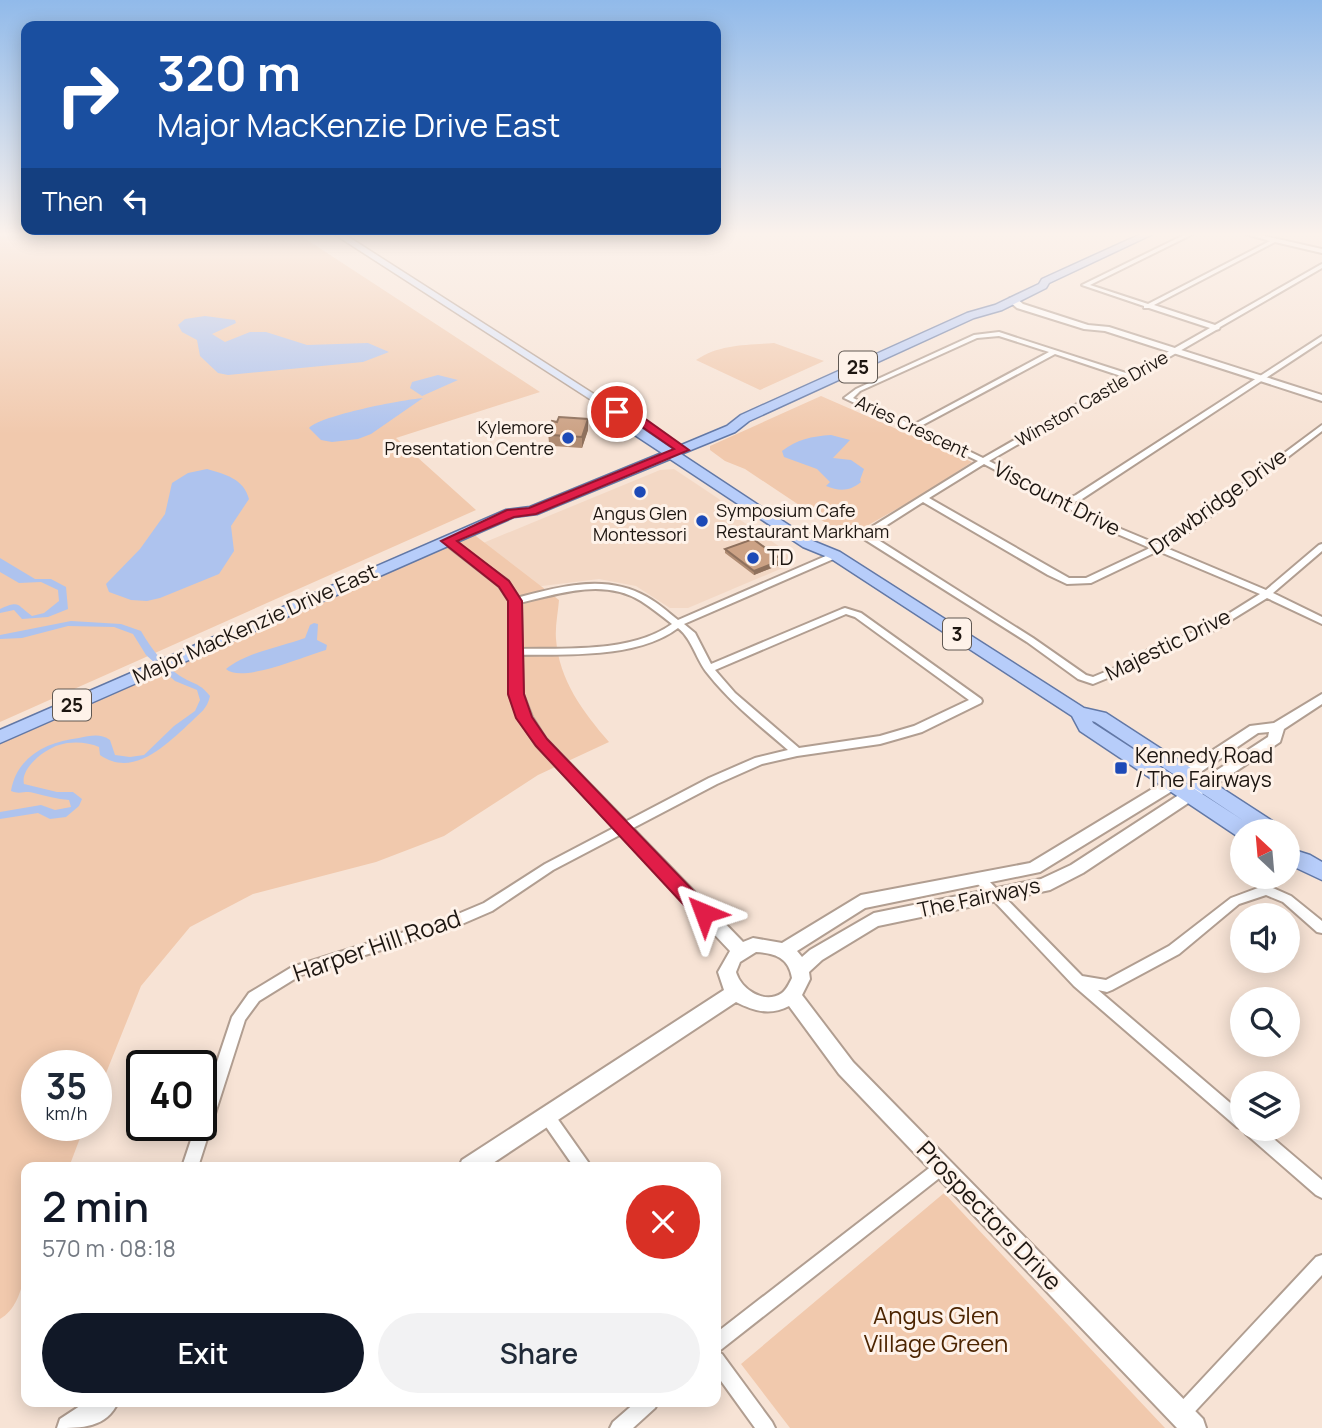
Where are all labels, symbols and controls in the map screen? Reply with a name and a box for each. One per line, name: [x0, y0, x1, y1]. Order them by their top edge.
text: 320 m: [157, 39, 301, 106]
icon: right: [42, 49, 133, 140]
text: Major MacKenzie Drive East: [157, 103, 560, 147]
icon: left: [117, 182, 155, 220]
text: Then: [42, 183, 103, 219]
street label: Winston Castle Drive: [1011, 345, 1172, 452]
road number: 25: [839, 352, 877, 382]
pin: [587, 382, 647, 442]
street label: Aries Crescent: [852, 389, 973, 463]
icon: arrive: [598, 393, 636, 431]
place label: Kylemore Presentation Centre: [384, 415, 554, 460]
marker: Kylemore Presentation Centre: [560, 430, 576, 446]
street label: Drawbridge Drive: [1143, 442, 1292, 561]
street label: Viscount Drive: [989, 454, 1126, 542]
marker: Angus Glen Montessori: [632, 484, 648, 500]
place label: Symposium Cafe Restaurant Markham: [716, 498, 889, 543]
place label: Angus Glen Montessori: [593, 501, 687, 546]
marker: Symposium Cafe Restaurant Markham: [694, 513, 710, 529]
place label: TD: [767, 543, 794, 571]
marker: TD: [745, 550, 761, 566]
street label: Major MacKenzie Drive East: [128, 556, 381, 690]
street label: Majestic Drive: [1100, 602, 1235, 687]
road number: 3: [943, 618, 971, 650]
road number: 25: [53, 690, 91, 720]
place label: Kennedy Road / The Fairways: [1135, 741, 1273, 793]
marker: Kennedy Road / The Fairways: [1113, 760, 1129, 776]
north arrow: [1230, 819, 1300, 889]
map controls: [1230, 819, 1300, 1141]
street label: The Fairways: [915, 870, 1043, 924]
position arrow: [667, 876, 741, 950]
street label: Harper Hill Road: [288, 900, 465, 989]
button: sound: [1230, 903, 1300, 973]
button: search: [1230, 987, 1300, 1057]
speed limit sign: 40: [126, 1050, 217, 1141]
text: 35: [46, 1062, 87, 1110]
button: layers: [1230, 1071, 1300, 1141]
text: km/h: [46, 1101, 87, 1125]
street label: Prospectors Drive: [910, 1133, 1070, 1297]
text: 2 min: [42, 1177, 149, 1235]
button: close: [626, 1185, 700, 1259]
text: 570 m · 08:18: [42, 1232, 176, 1264]
park label: Angus Glen Village Green: [864, 1298, 1008, 1359]
button: Exit: [42, 1313, 364, 1393]
button: Share: [378, 1313, 700, 1393]

